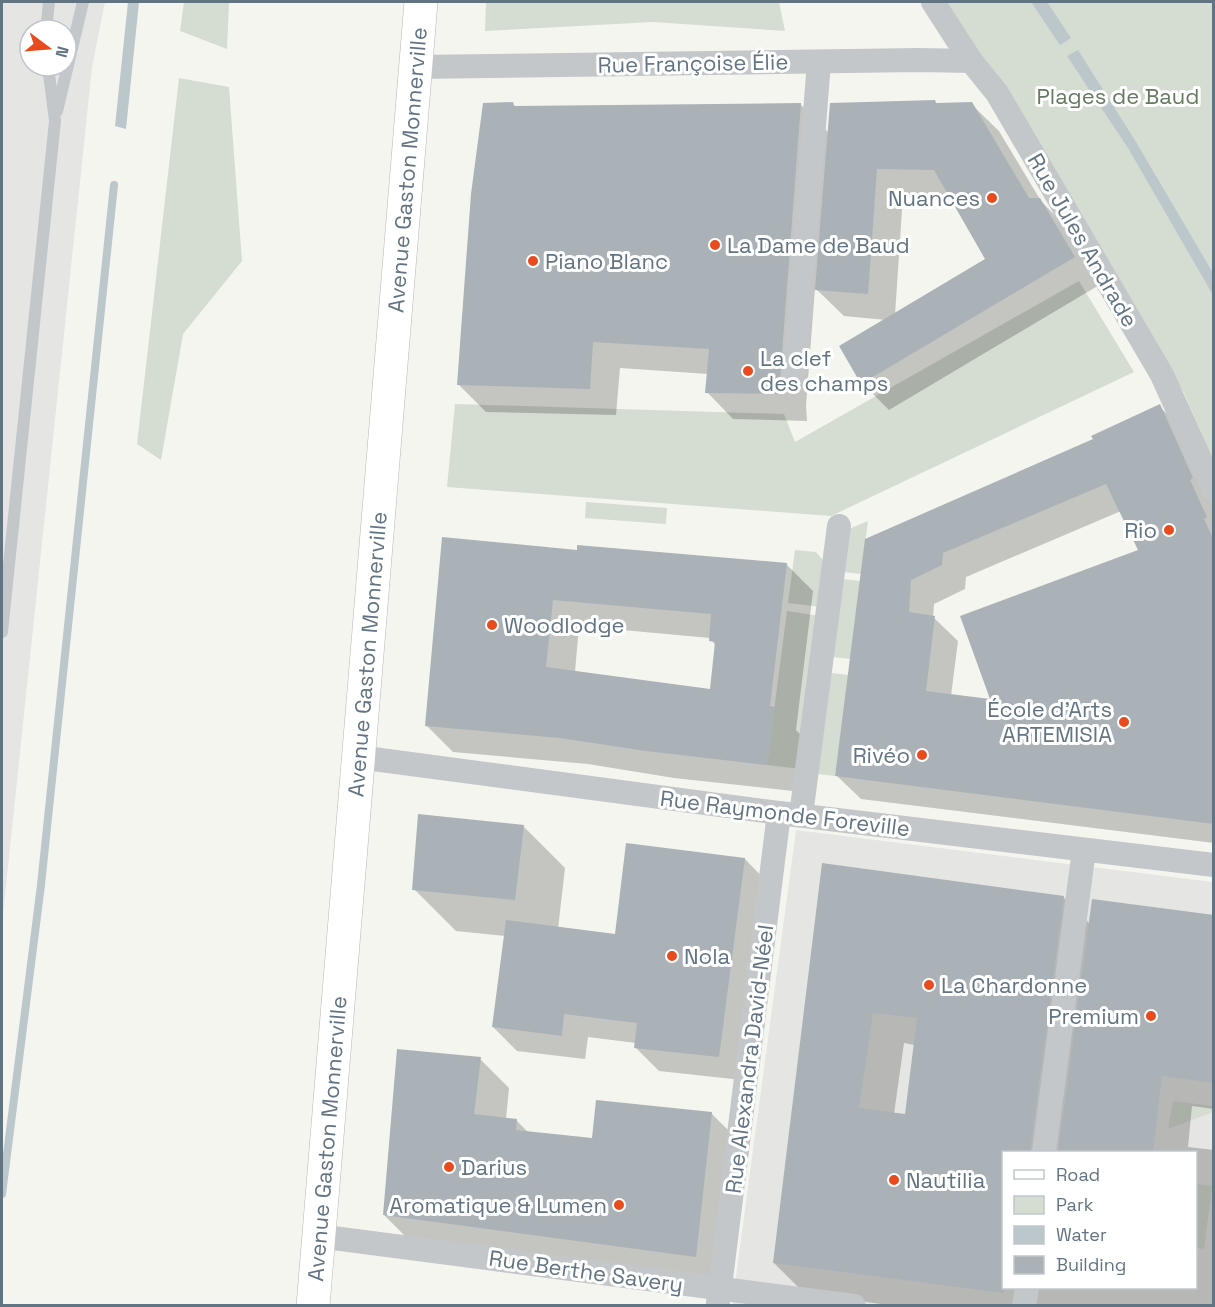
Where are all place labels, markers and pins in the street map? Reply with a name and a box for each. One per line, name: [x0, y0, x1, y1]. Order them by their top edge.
place label: Nuances: [888, 184, 980, 212]
marker: Nuances: [985, 191, 999, 205]
place label: La Dame de Baud: [727, 231, 910, 259]
marker: La Dame de Baud: [708, 238, 722, 252]
place label: Piano Blanc: [545, 247, 668, 275]
marker: Piano Blanc: [526, 254, 540, 268]
place label: La clef des champs: [760, 344, 888, 397]
marker: La clef des champs: [741, 364, 755, 378]
place label: Rio: [1124, 516, 1157, 544]
marker: Rio: [1162, 523, 1176, 537]
place label: Woodlodge: [504, 611, 625, 639]
marker: Woodlodge: [485, 618, 499, 632]
place label: École d'Arts ARTEMISIA: [987, 695, 1112, 748]
marker: École d'Arts ARTEMISIA: [1117, 715, 1131, 729]
place label: Rivéo: [853, 741, 910, 769]
marker: Rivéo: [915, 748, 929, 762]
place label: Nola: [684, 942, 731, 970]
marker: Nola: [665, 949, 679, 963]
place label: La Chardonne: [941, 971, 1087, 999]
marker: La Chardonne: [922, 978, 936, 992]
place label: Premium: [1048, 1002, 1139, 1030]
marker: Premium: [1144, 1009, 1158, 1023]
place label: Darius: [461, 1153, 527, 1181]
marker: Darius: [442, 1160, 456, 1174]
place label: Nautilia: [906, 1166, 986, 1194]
marker: Nautilia: [887, 1173, 901, 1187]
place label: Aromatique & Lumen: [389, 1191, 607, 1219]
marker: Aromatique & Lumen: [612, 1198, 626, 1212]

